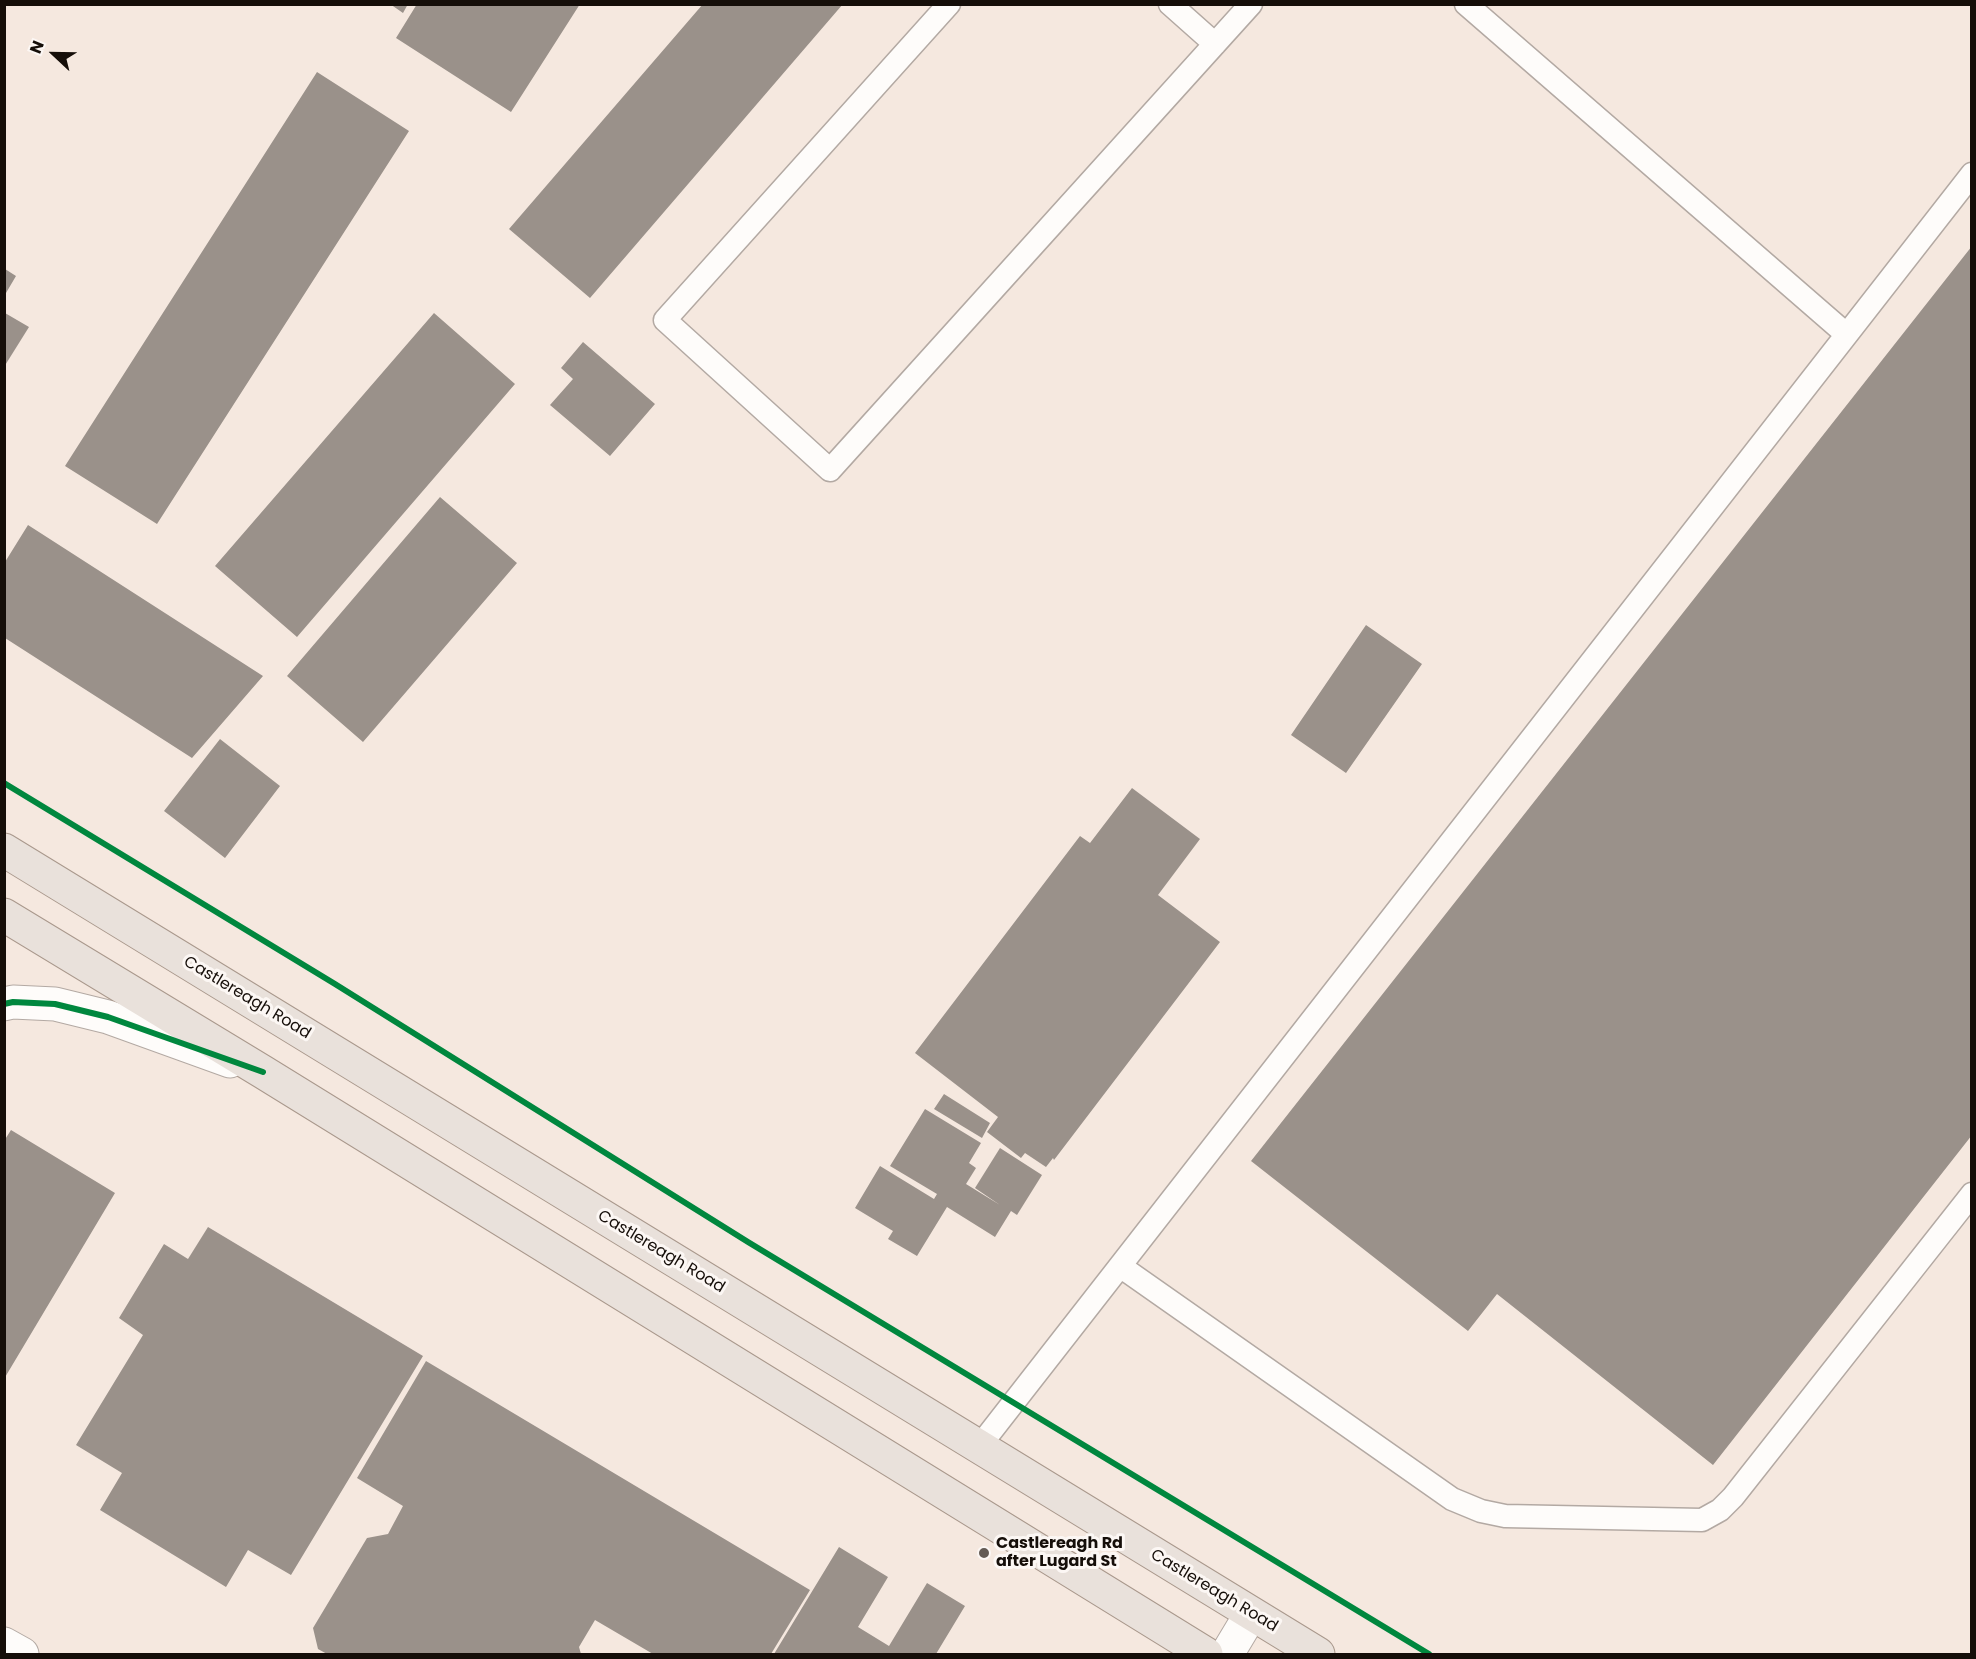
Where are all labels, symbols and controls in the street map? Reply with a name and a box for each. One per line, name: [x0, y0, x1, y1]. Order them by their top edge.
north arrow: [24, 24, 84, 84]
text: N: [24, 37, 50, 57]
street label: Castlereagh Road: [180, 952, 314, 1044]
street label: Castlereagh Road: [594, 1206, 728, 1298]
place label: Castlereagh Rd after Lugard St: [996, 1534, 1123, 1572]
street label: Castlereagh Road: [1147, 1545, 1281, 1637]
marker: Castlereagh Rd after Lugard St: [977, 1546, 991, 1560]

